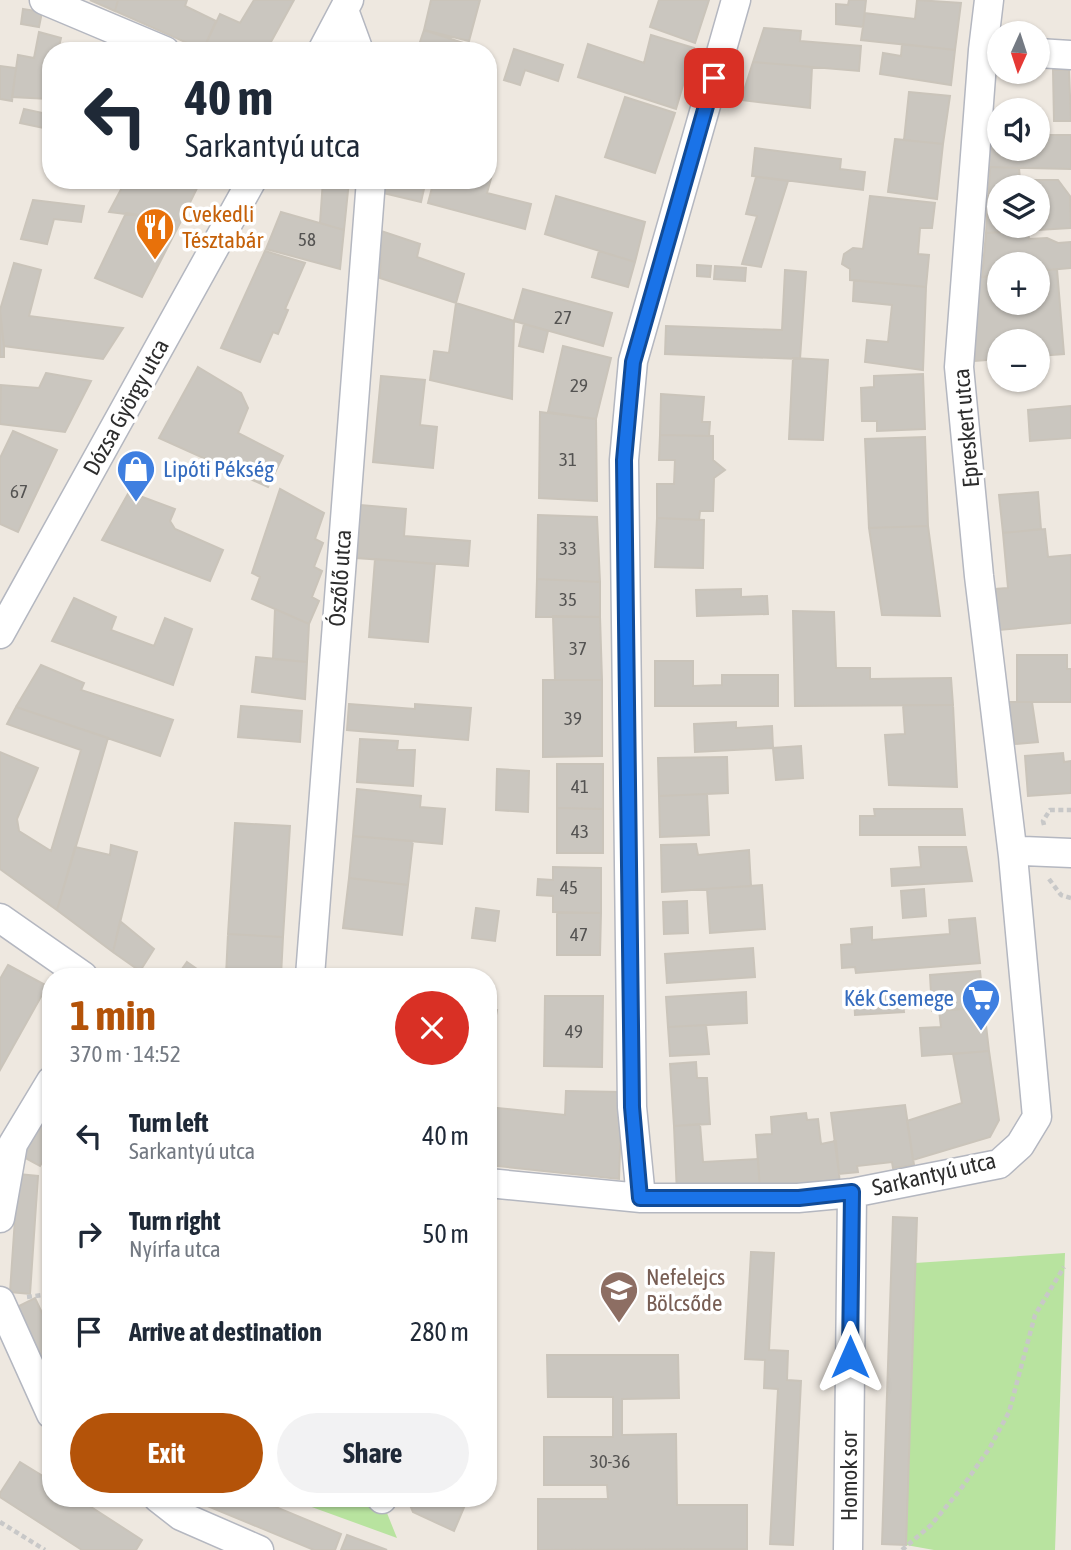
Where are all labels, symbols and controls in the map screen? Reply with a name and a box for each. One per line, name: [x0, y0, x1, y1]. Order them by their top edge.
north arrow: [987, 21, 1050, 84]
map controls: [987, 21, 1050, 392]
pin: [684, 48, 744, 108]
icon: arrive: [695, 59, 733, 97]
text: 40 m: [185, 69, 273, 125]
icon: left: [70, 70, 161, 161]
button: sound: [987, 98, 1050, 161]
text: Sarkantyú utca: [185, 127, 361, 164]
button: layers: [987, 175, 1050, 238]
place label: Cvekedli Tésztabár: [182, 201, 264, 253]
restaurant icon: Cvekedli Tésztabár: [134, 206, 176, 261]
house number: 58: [298, 228, 316, 250]
button: +: [987, 252, 1050, 315]
house number: 27: [554, 306, 572, 328]
button: −: [987, 329, 1050, 392]
street label: Dózsa György utca: [78, 335, 174, 479]
street label: Epreskert utca: [948, 367, 984, 489]
house number: 29: [570, 374, 588, 396]
shop icon: Lipóti Pékség: [115, 448, 157, 503]
house number: 31: [559, 448, 577, 470]
place label: Lipóti Pékség: [163, 456, 274, 482]
house number: 67: [10, 480, 28, 502]
street label: Ószőlő utca: [324, 529, 356, 627]
house number: 33: [559, 537, 577, 559]
house number: 35: [559, 588, 577, 610]
house number: 37: [569, 637, 587, 659]
house number: 39: [564, 707, 582, 729]
house number: 41: [571, 775, 589, 797]
house number: 43: [571, 820, 589, 842]
house number: 45: [560, 876, 578, 898]
house number: 47: [570, 923, 588, 945]
supermarket icon: Kék Csemege: [960, 977, 1002, 1032]
place label: Kék Csemege: [844, 985, 954, 1011]
text: 1 min: [70, 991, 156, 1039]
button: close: [395, 991, 469, 1065]
house number: 49: [565, 1020, 583, 1042]
text: 370 m · 14:52: [70, 1041, 181, 1067]
text: Turn left: [129, 1108, 209, 1138]
icon: left: [70, 1117, 108, 1155]
text: 40 m: [422, 1121, 469, 1151]
text: Sarkantyú utca: [129, 1138, 255, 1164]
street label: Sarkantyú utca: [870, 1147, 998, 1201]
text: Turn right: [129, 1206, 220, 1236]
icon: right: [70, 1215, 108, 1253]
text: 50 m: [422, 1219, 469, 1249]
text: Nyírfa utca: [129, 1236, 221, 1262]
place label: Nefelejcs Bölcsőde: [646, 1264, 725, 1316]
school or university icon: Nefelejcs Bölcsőde: [598, 1269, 640, 1324]
icon: arrive: [70, 1313, 108, 1351]
text: Arrive at destination: [129, 1317, 322, 1347]
text: 280 m: [410, 1317, 469, 1347]
position arrow: [813, 1320, 887, 1394]
button: Exit: [70, 1413, 263, 1493]
button: Share: [277, 1413, 469, 1493]
street label: Homok sor: [836, 1430, 862, 1521]
house number: 30-36: [590, 1450, 630, 1472]

